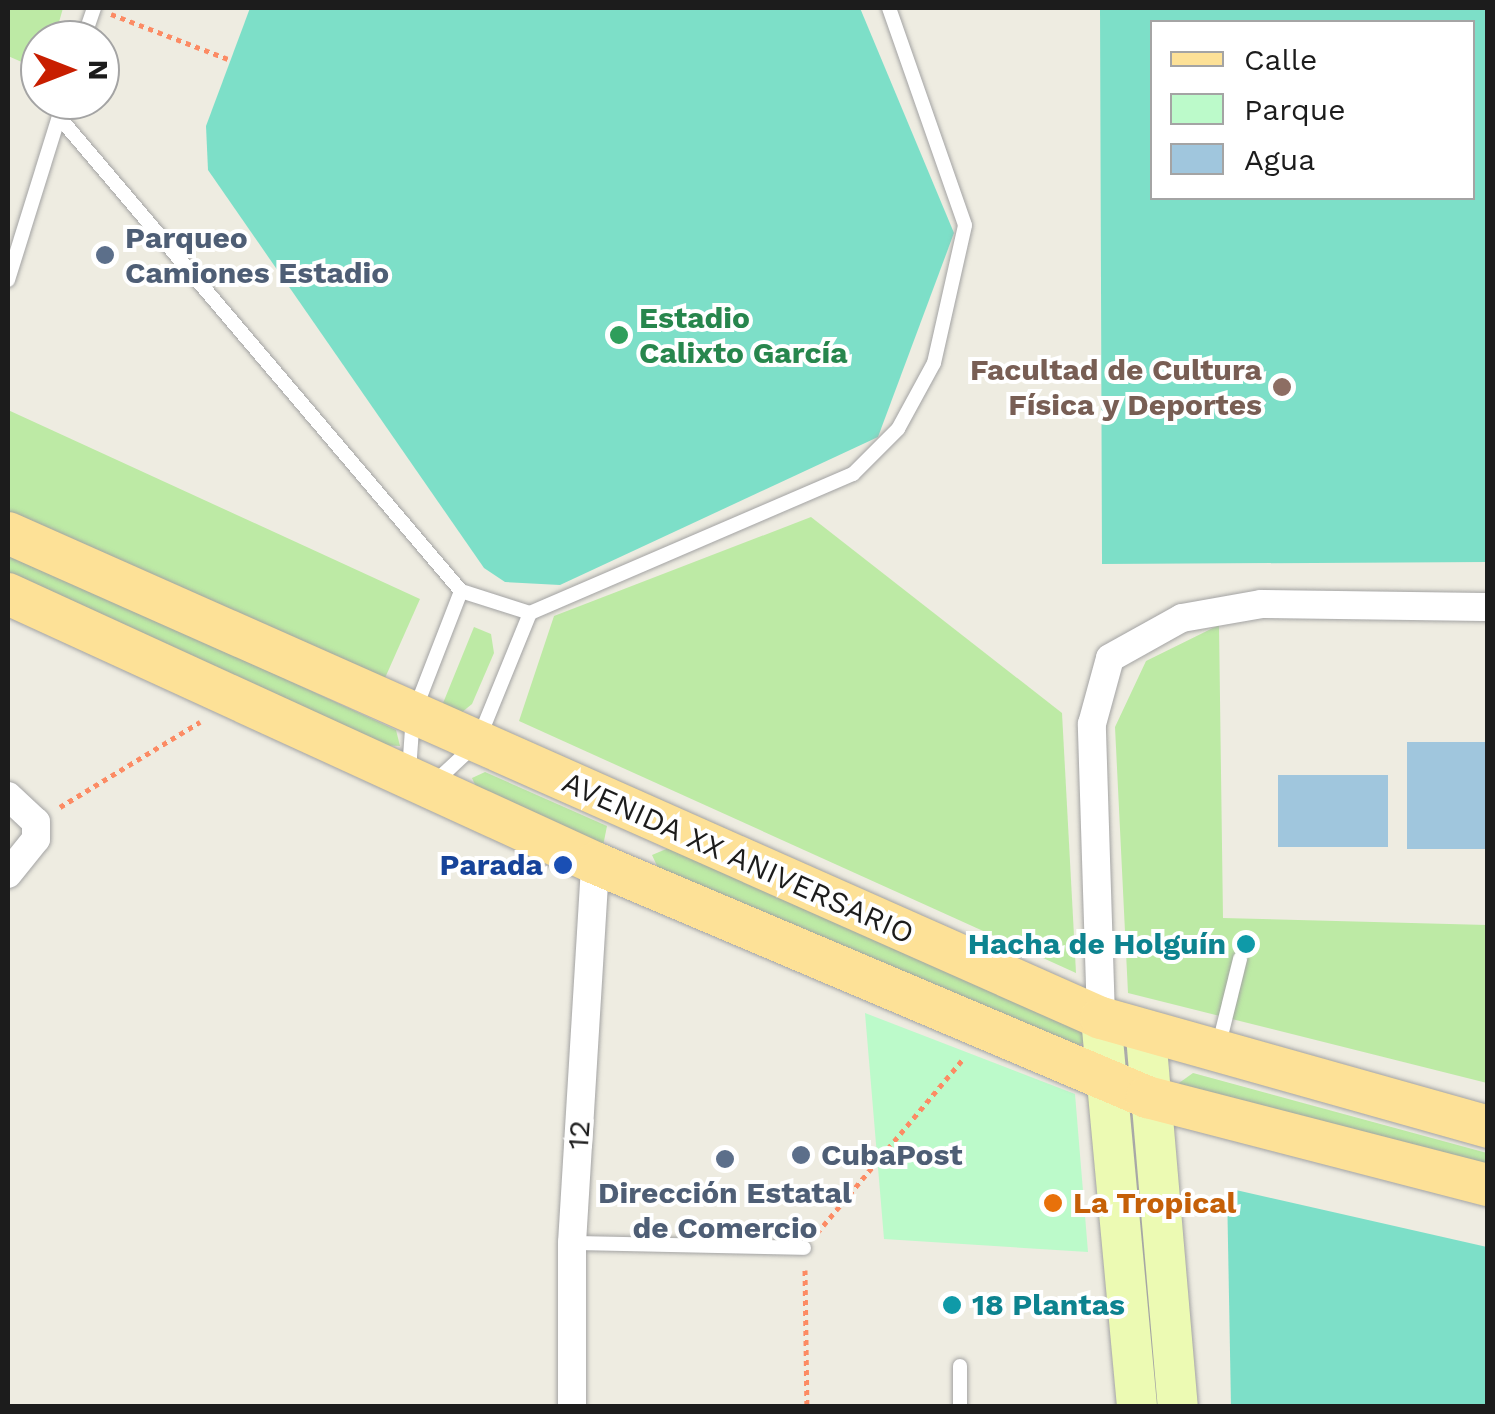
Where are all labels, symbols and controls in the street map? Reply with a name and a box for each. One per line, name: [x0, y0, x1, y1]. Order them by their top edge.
north arrow: [20, 20, 120, 120]
legend: [1150, 20, 1475, 200]
text: Calle: [1244, 42, 1317, 77]
text: N: [82, 60, 115, 80]
text: Parque: [1244, 92, 1346, 127]
text: Agua: [1244, 142, 1315, 177]
place label: Parqueo Camiones Estadio: [125, 220, 389, 290]
marker: Parqueo Camiones Estadio: [94, 244, 116, 266]
place label: Estadio Calixto García: [639, 300, 848, 370]
marker: Estadio Calixto García: [608, 324, 630, 346]
place label: Facultad de Cultura Física y Deportes: [970, 352, 1262, 422]
marker: Facultad de Cultura Física y Deportes: [1271, 376, 1293, 398]
street label: AVENIDA XX ANIVERSARIO: [555, 763, 921, 953]
place label: Parada: [439, 847, 543, 883]
marker: Parada: [552, 854, 574, 876]
place label: Hacha de Holguín: [968, 926, 1226, 962]
marker: Hacha de Holguín: [1235, 933, 1257, 955]
street label: 12: [560, 1119, 598, 1151]
place label: CubaPost: [821, 1137, 963, 1173]
marker: CubaPost: [790, 1144, 812, 1166]
marker: Dirección Estatal de Comercio: [714, 1148, 736, 1170]
place label: Dirección Estatal de Comercio: [598, 1175, 852, 1246]
place label: La Tropical: [1073, 1185, 1237, 1221]
marker: La Tropical: [1042, 1192, 1064, 1214]
place label: 18 Plantas: [972, 1287, 1125, 1323]
marker: 18 Plantas: [941, 1294, 963, 1316]

